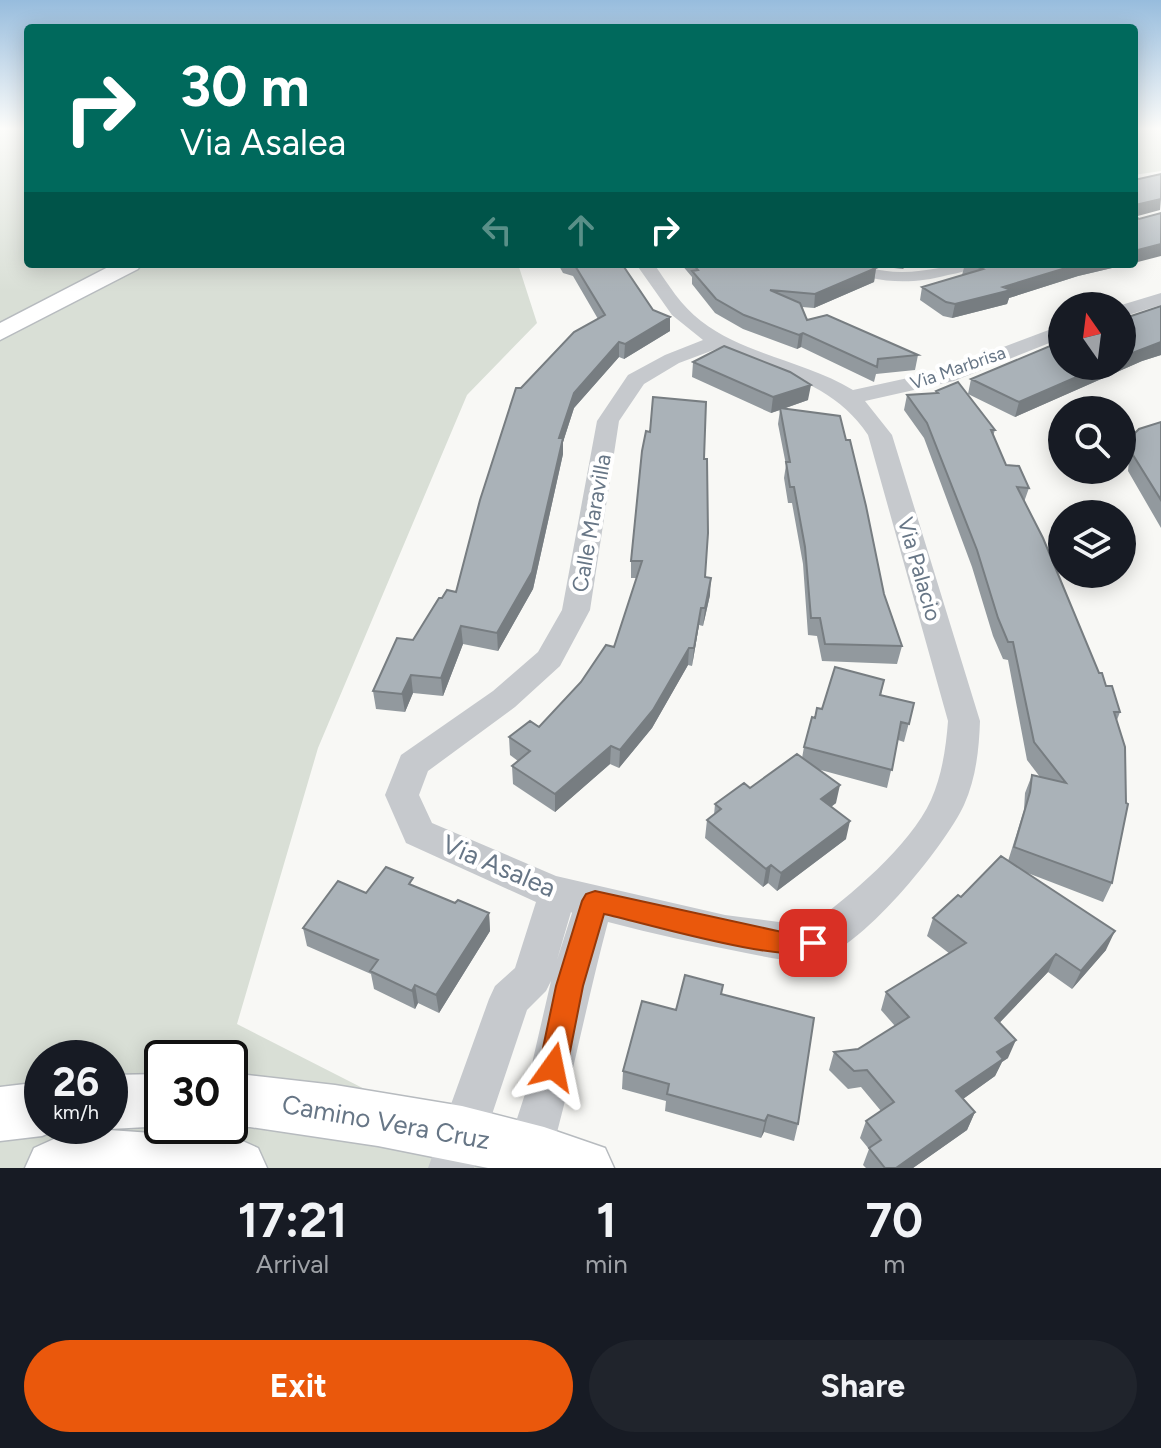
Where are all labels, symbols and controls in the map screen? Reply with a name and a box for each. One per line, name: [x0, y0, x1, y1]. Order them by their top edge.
text: 30 m: [180, 53, 310, 120]
icon: right: [48, 56, 152, 160]
text: Via Asalea: [180, 121, 346, 164]
icon: left: [475, 208, 519, 252]
icon: ahead: [559, 208, 603, 252]
icon: right: [643, 208, 687, 252]
north arrow: [1048, 292, 1136, 380]
map controls: [1048, 292, 1136, 588]
street label: Via Marbrisa: [908, 341, 1008, 395]
button: search: [1048, 396, 1136, 484]
street label: Calle Maravilla: [566, 452, 617, 594]
button: layers: [1048, 500, 1136, 588]
street label: Via Palacio: [892, 514, 947, 624]
street label: Via Asalea: [438, 828, 560, 904]
pin: [779, 909, 847, 977]
icon: arrive: [791, 921, 835, 965]
position arrow: [511, 1025, 595, 1109]
speed limit sign: 30: [144, 1040, 248, 1144]
text: 26: [53, 1058, 99, 1106]
street label: Camino Vera Cruz: [280, 1088, 492, 1156]
text: km/h: [53, 1100, 99, 1124]
text: 17:21: [238, 1191, 347, 1249]
text: 1: [596, 1191, 616, 1249]
text: 70: [865, 1191, 923, 1249]
text: Arrival: [256, 1248, 329, 1280]
text: min: [585, 1248, 628, 1280]
text: m: [883, 1248, 905, 1280]
button: Exit: [24, 1340, 573, 1432]
button: Share: [589, 1340, 1137, 1432]

